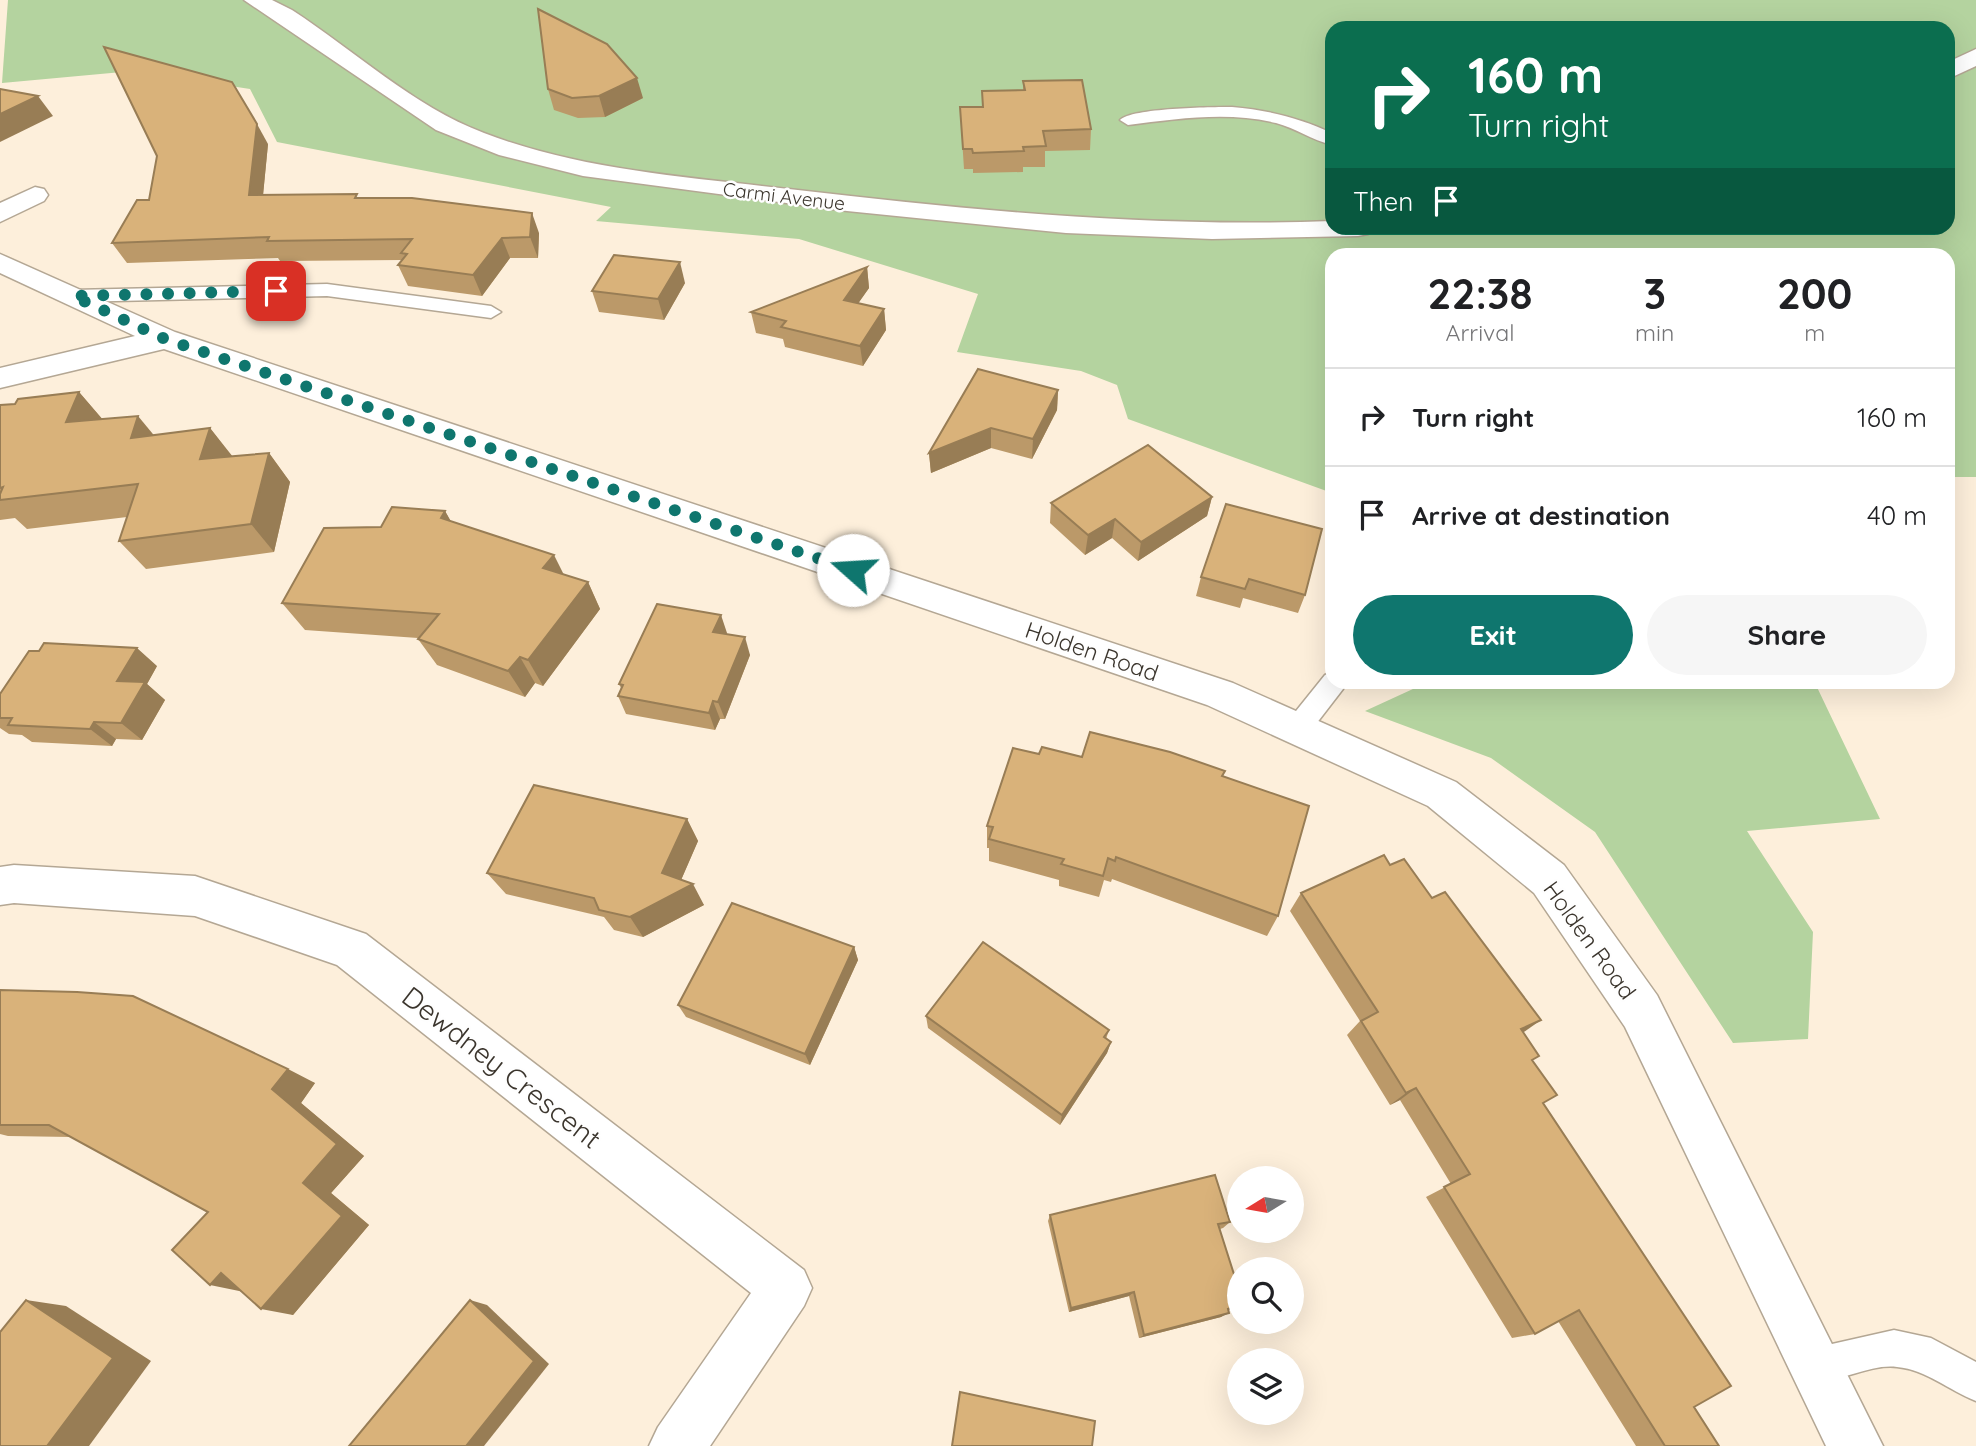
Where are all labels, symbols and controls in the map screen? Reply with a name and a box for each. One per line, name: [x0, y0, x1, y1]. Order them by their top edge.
text: 160 m: [1468, 44, 1603, 105]
icon: right: [1353, 49, 1444, 140]
text: Turn right: [1468, 105, 1609, 145]
street label: Carmi Avenue: [722, 177, 846, 215]
icon: arrive: [1427, 182, 1465, 220]
text: Then: [1353, 185, 1413, 218]
pin: [246, 261, 306, 321]
text: 22:38: [1428, 267, 1532, 320]
text: 3: [1643, 267, 1666, 320]
text: 200: [1777, 267, 1852, 320]
icon: arrive: [257, 272, 295, 310]
text: Arrival: [1446, 318, 1514, 347]
text: min: [1635, 318, 1674, 347]
text: m: [1804, 318, 1825, 347]
icon: right: [1353, 398, 1391, 436]
text: Turn right: [1412, 401, 1534, 434]
text: 160 m: [1857, 401, 1927, 434]
icon: arrive: [1353, 496, 1391, 534]
text: Arrive at destination: [1412, 499, 1670, 532]
text: 40 m: [1867, 499, 1927, 532]
position arrow: [816, 533, 890, 607]
button: Exit: [1353, 595, 1633, 675]
button: Share: [1647, 595, 1927, 675]
street label: Holden Road: [1022, 615, 1162, 687]
street label: Holden Road: [1537, 875, 1643, 1005]
street label: Dewdney Crescent: [395, 978, 609, 1156]
north arrow: [1227, 1166, 1304, 1242]
map controls: [1227, 1166, 1304, 1425]
button: search: [1227, 1257, 1304, 1334]
button: layers: [1227, 1348, 1304, 1425]

